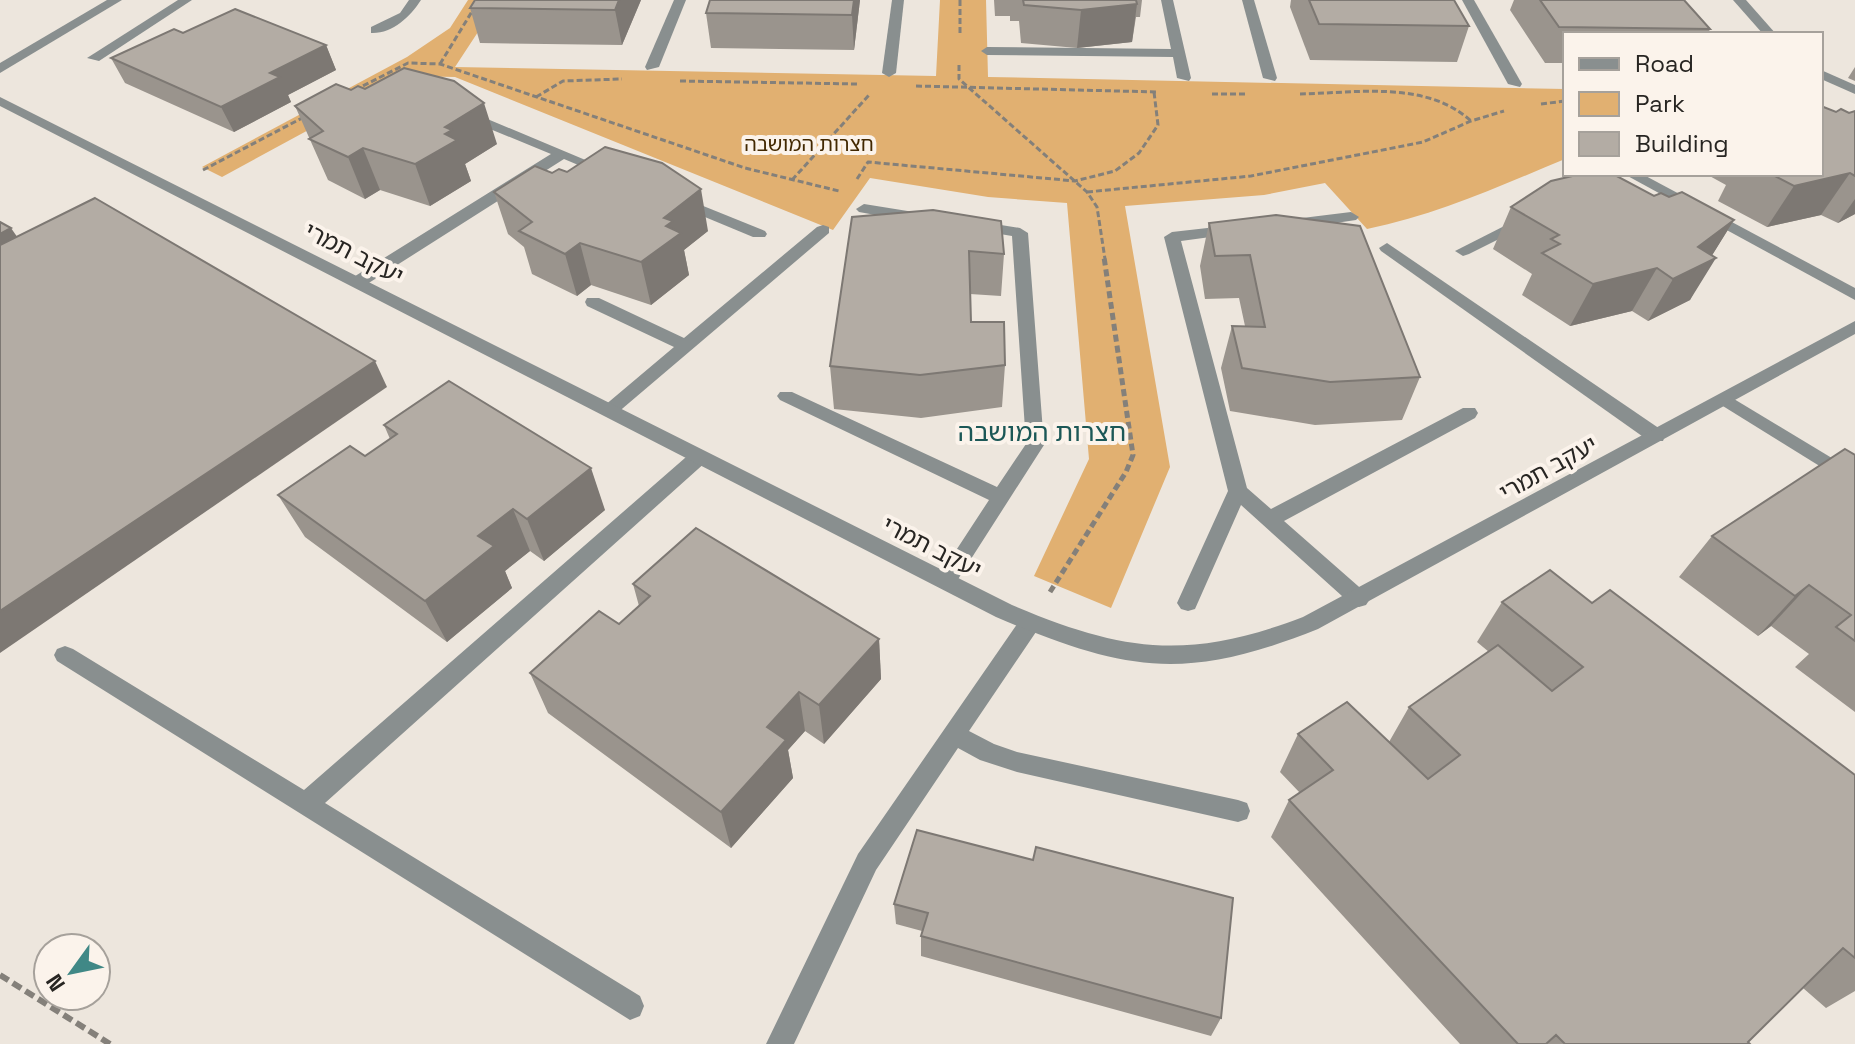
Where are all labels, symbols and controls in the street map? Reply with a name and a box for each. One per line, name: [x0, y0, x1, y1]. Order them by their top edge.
legend: [1563, 32, 1823, 176]
text: Road: [1635, 48, 1694, 79]
text: Park: [1635, 88, 1685, 119]
text: Building: [1635, 128, 1729, 159]
park label: חצרות המושבה: [744, 131, 874, 157]
street label: יעקב תמרי: [299, 215, 409, 291]
district label: חצרות המושבה: [958, 415, 1126, 449]
street label: יעקב תמרי: [1494, 428, 1602, 508]
street label: יעקב תמרי: [877, 509, 987, 585]
north arrow: [32, 932, 112, 1012]
text: N: [39, 969, 71, 997]

